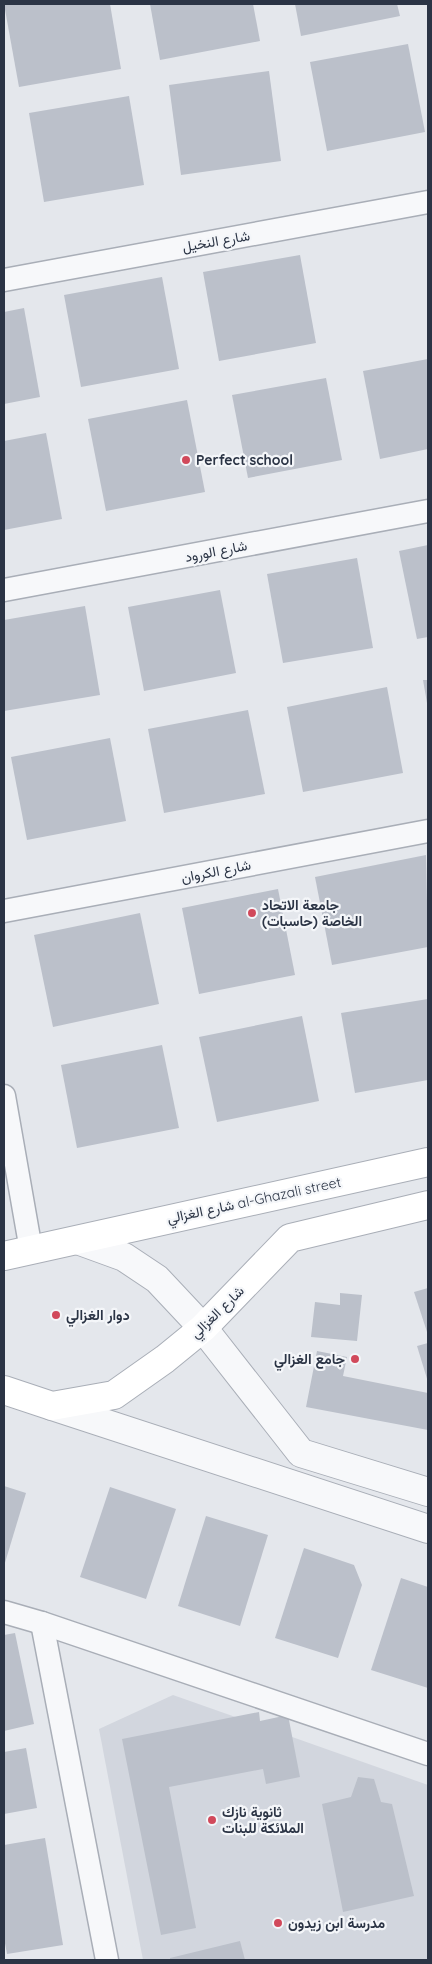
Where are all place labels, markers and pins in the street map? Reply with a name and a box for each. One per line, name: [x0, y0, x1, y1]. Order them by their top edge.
place label: Perfect school: [196, 451, 293, 469]
marker: Perfect school: [180, 454, 192, 466]
place label: جامعة الاتحاد الخاصة (حاسبات): [262, 896, 362, 930]
marker: جامعة الاتحاد الخاصة (حاسبات): [246, 907, 258, 919]
place label: دوار الغزالي: [66, 1306, 130, 1327]
marker: دوار الغزالي: [50, 1309, 62, 1321]
place label: جامع الغزالي: [274, 1350, 345, 1371]
marker: جامع الغزالي: [349, 1353, 361, 1365]
place label: ثانوية نازك الملائكة للبنات: [222, 1803, 304, 1837]
marker: ثانوية نازك الملائكة للبنات: [206, 1814, 218, 1826]
place label: مدرسة ابن زيدون: [288, 1914, 386, 1932]
marker: مدرسة ابن زيدون: [272, 1917, 284, 1929]

